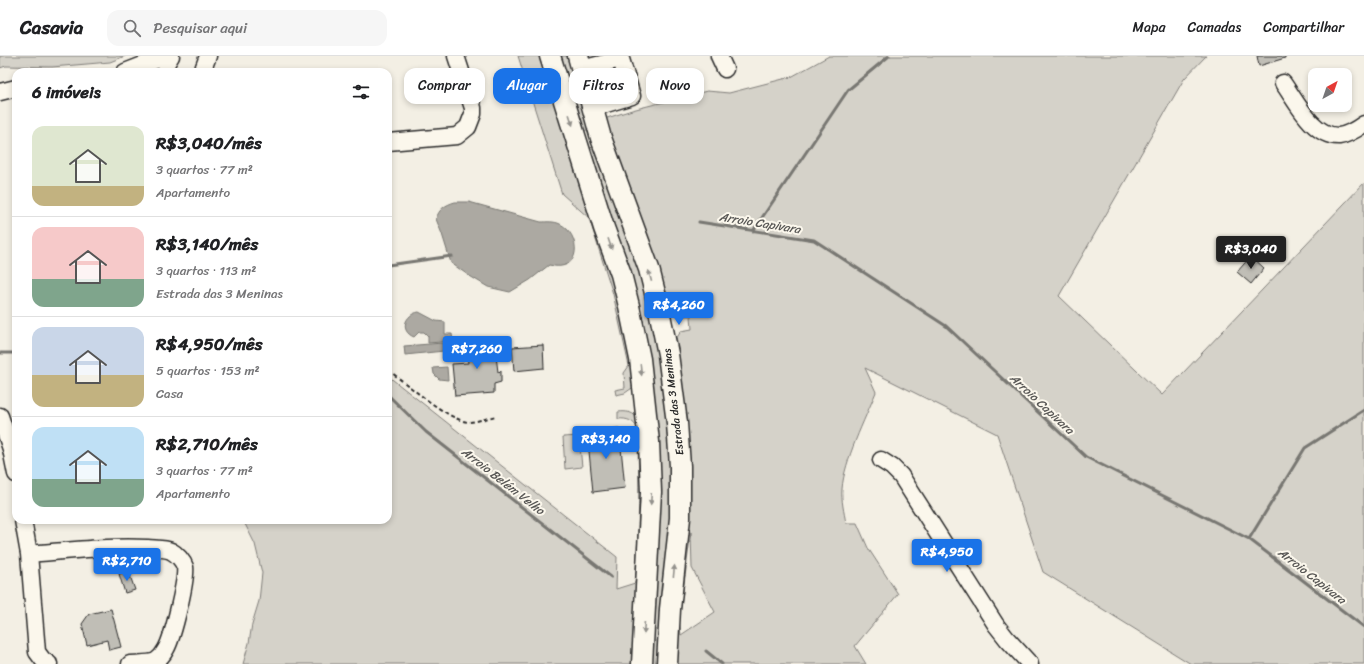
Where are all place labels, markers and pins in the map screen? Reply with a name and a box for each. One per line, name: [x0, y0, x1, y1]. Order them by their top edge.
pin: R$3,040: [1214, 236, 1288, 270]
pin: R$4,260: [642, 292, 716, 326]
pin: R$7,260: [440, 336, 514, 370]
pin: R$3,140: [569, 426, 643, 460]
pin: R$4,950: [910, 539, 984, 573]
pin: R$2,710: [90, 548, 164, 582]

